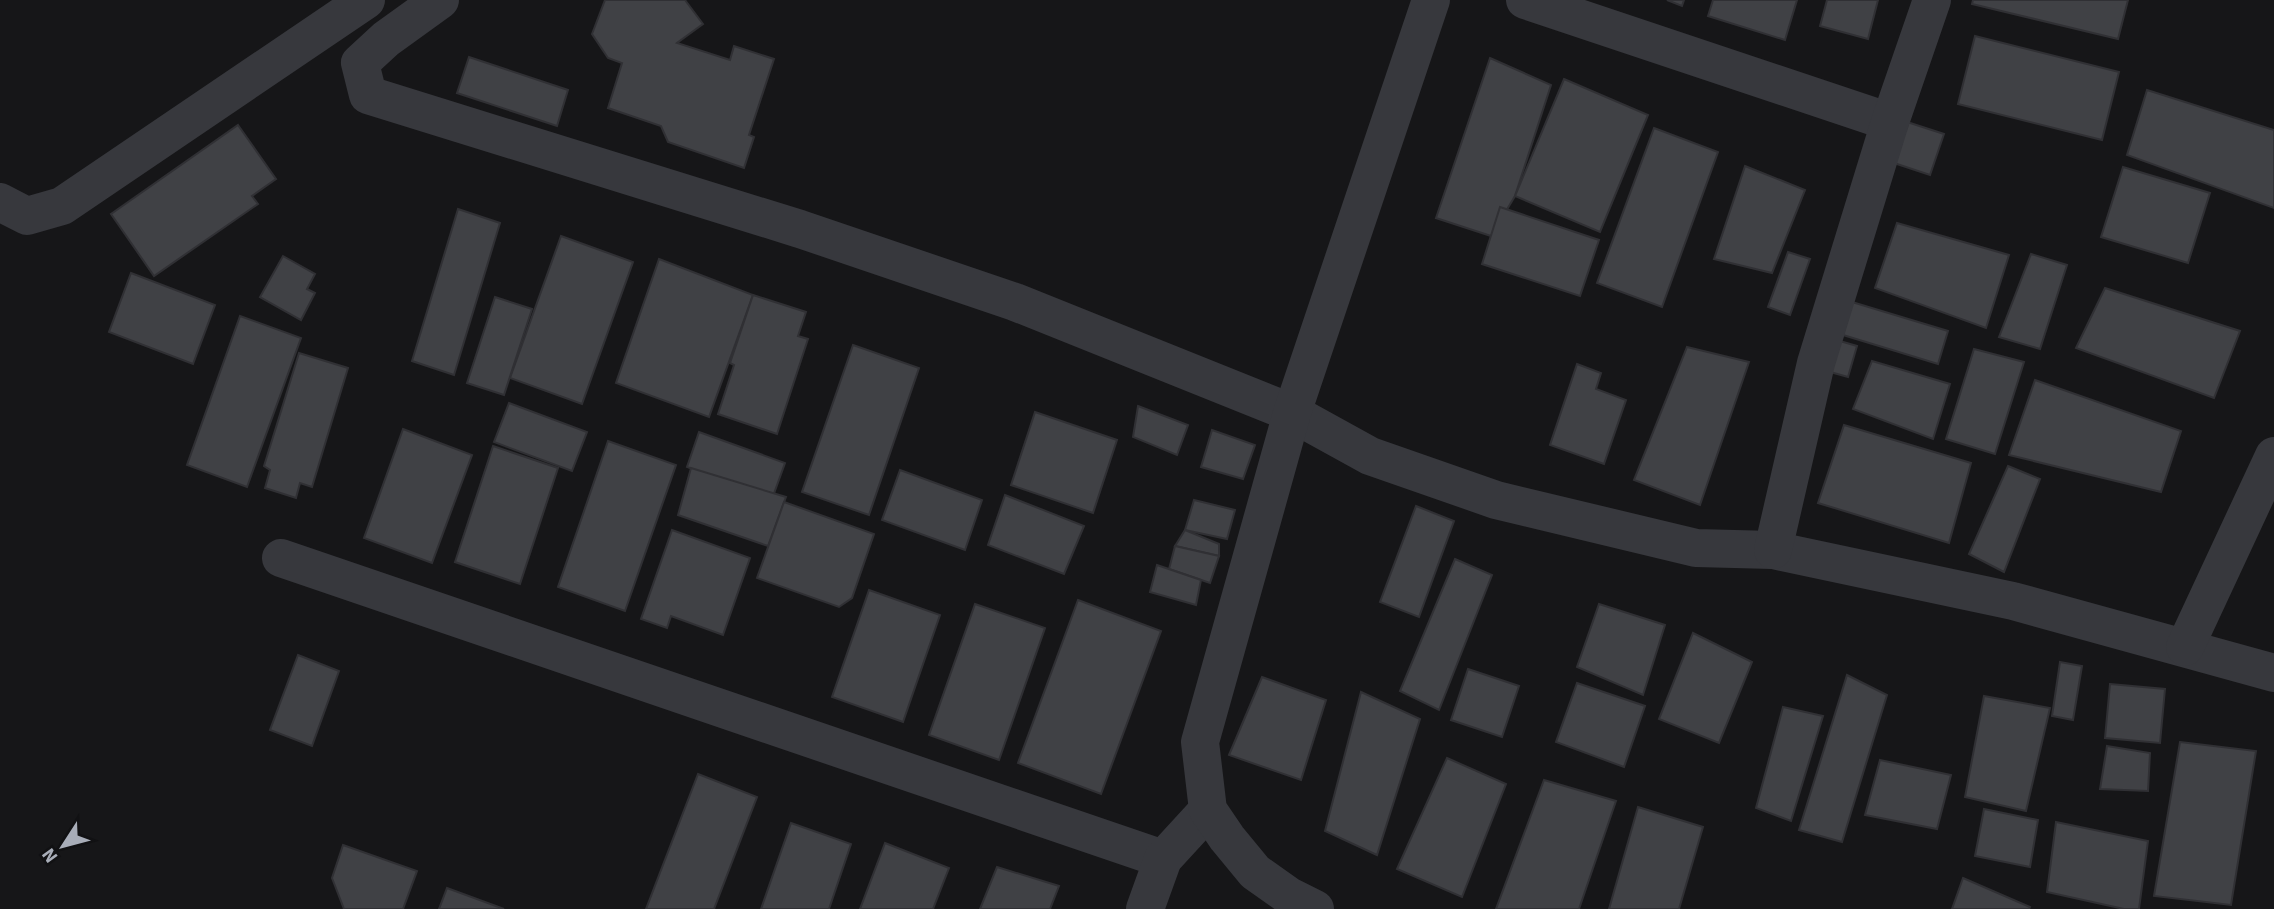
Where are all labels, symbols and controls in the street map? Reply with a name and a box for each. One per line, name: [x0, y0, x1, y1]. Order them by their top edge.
north arrow: [28, 811, 98, 881]
text: N: [36, 842, 65, 868]

